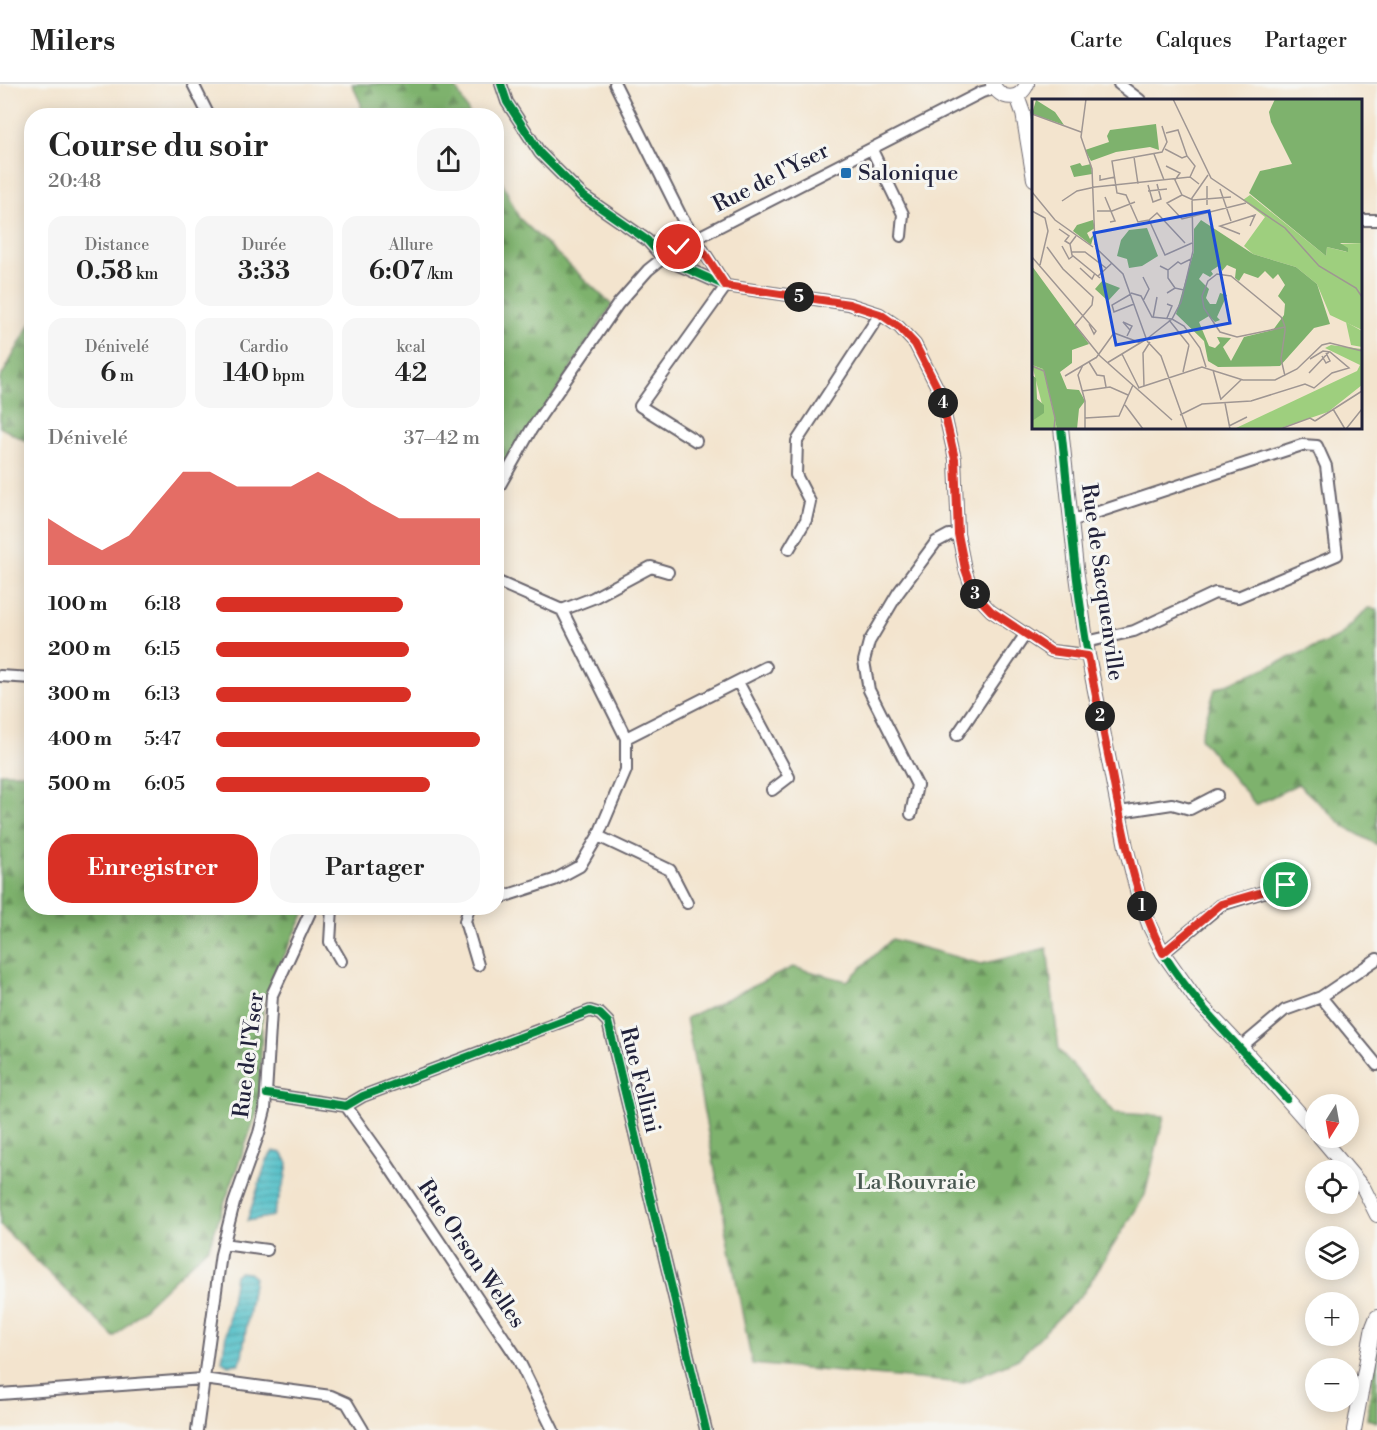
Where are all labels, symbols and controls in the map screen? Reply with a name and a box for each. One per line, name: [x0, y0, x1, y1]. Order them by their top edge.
text: Milers: [30, 24, 115, 59]
text: Carte: [1070, 28, 1123, 54]
text: Calques: [1156, 28, 1232, 54]
text: Partager: [1265, 28, 1347, 54]
inset map: [1032, 99, 1362, 429]
text: Course du soir: [48, 126, 269, 167]
button: share: [417, 128, 480, 191]
street label: Rue de l'Yser: [708, 137, 834, 219]
place label: Salonique: [858, 160, 958, 187]
marker: Salonique: [839, 166, 853, 180]
text: 20:48: [48, 169, 101, 194]
pin: [653, 221, 704, 272]
icon: check: [662, 230, 695, 263]
text: Distance: [85, 235, 149, 255]
text: Durée: [242, 235, 286, 255]
text: Allure: [389, 235, 433, 255]
text: 0.58: [76, 255, 133, 287]
text: 3:33: [238, 255, 290, 287]
text: 6:07: [369, 255, 424, 287]
text: km: [133, 264, 158, 284]
text: /km: [424, 264, 453, 284]
pin: 5: [784, 282, 814, 312]
text: 5: [794, 287, 804, 307]
text: Dénivelé: [85, 337, 149, 357]
text: Cardio: [239, 337, 289, 357]
text: kcal: [396, 337, 426, 357]
text: 6: [100, 357, 116, 389]
text: 140: [223, 357, 269, 389]
text: 42: [395, 357, 427, 389]
text: m: [116, 366, 134, 386]
text: bpm: [269, 366, 305, 386]
pin: 4: [928, 388, 958, 418]
text: 4: [938, 393, 948, 413]
text: Dénivelé: [48, 426, 128, 451]
text: 37–42 m: [404, 426, 480, 451]
street label: Rue de Sacquenville: [1075, 482, 1129, 682]
pin: 3: [960, 579, 990, 609]
text: 3: [970, 584, 980, 604]
text: 100 m: [48, 592, 107, 617]
text: 6:18: [144, 592, 181, 617]
text: 200 m: [48, 637, 111, 662]
text: 6:15: [144, 637, 180, 662]
text: 300 m: [48, 682, 111, 707]
text: 6:13: [144, 682, 180, 707]
pin: 2: [1085, 701, 1115, 731]
text: 2: [1095, 706, 1105, 726]
text: 400 m: [48, 727, 112, 752]
text: 5:47: [144, 727, 181, 752]
text: 500 m: [48, 772, 111, 797]
text: 6:05: [144, 772, 185, 797]
button: Enregistrer: [48, 834, 258, 903]
button: Partager: [270, 834, 480, 903]
pin: [1260, 859, 1311, 910]
icon: arrive: [1269, 868, 1302, 901]
pin: 1: [1127, 891, 1157, 921]
text: 1: [1138, 896, 1146, 916]
street label: Rue de l'Yser: [228, 991, 270, 1119]
street label: Rue Fellini: [614, 1024, 666, 1136]
north arrow: [1305, 1094, 1359, 1148]
map controls: [1305, 1094, 1359, 1412]
button: locate: [1305, 1160, 1359, 1214]
park label: La Rouvraie: [856, 1169, 976, 1196]
street label: Rue Orson Welles: [411, 1175, 531, 1333]
button: layers: [1305, 1226, 1359, 1280]
button: +: [1305, 1292, 1359, 1346]
button: −: [1305, 1358, 1359, 1412]

